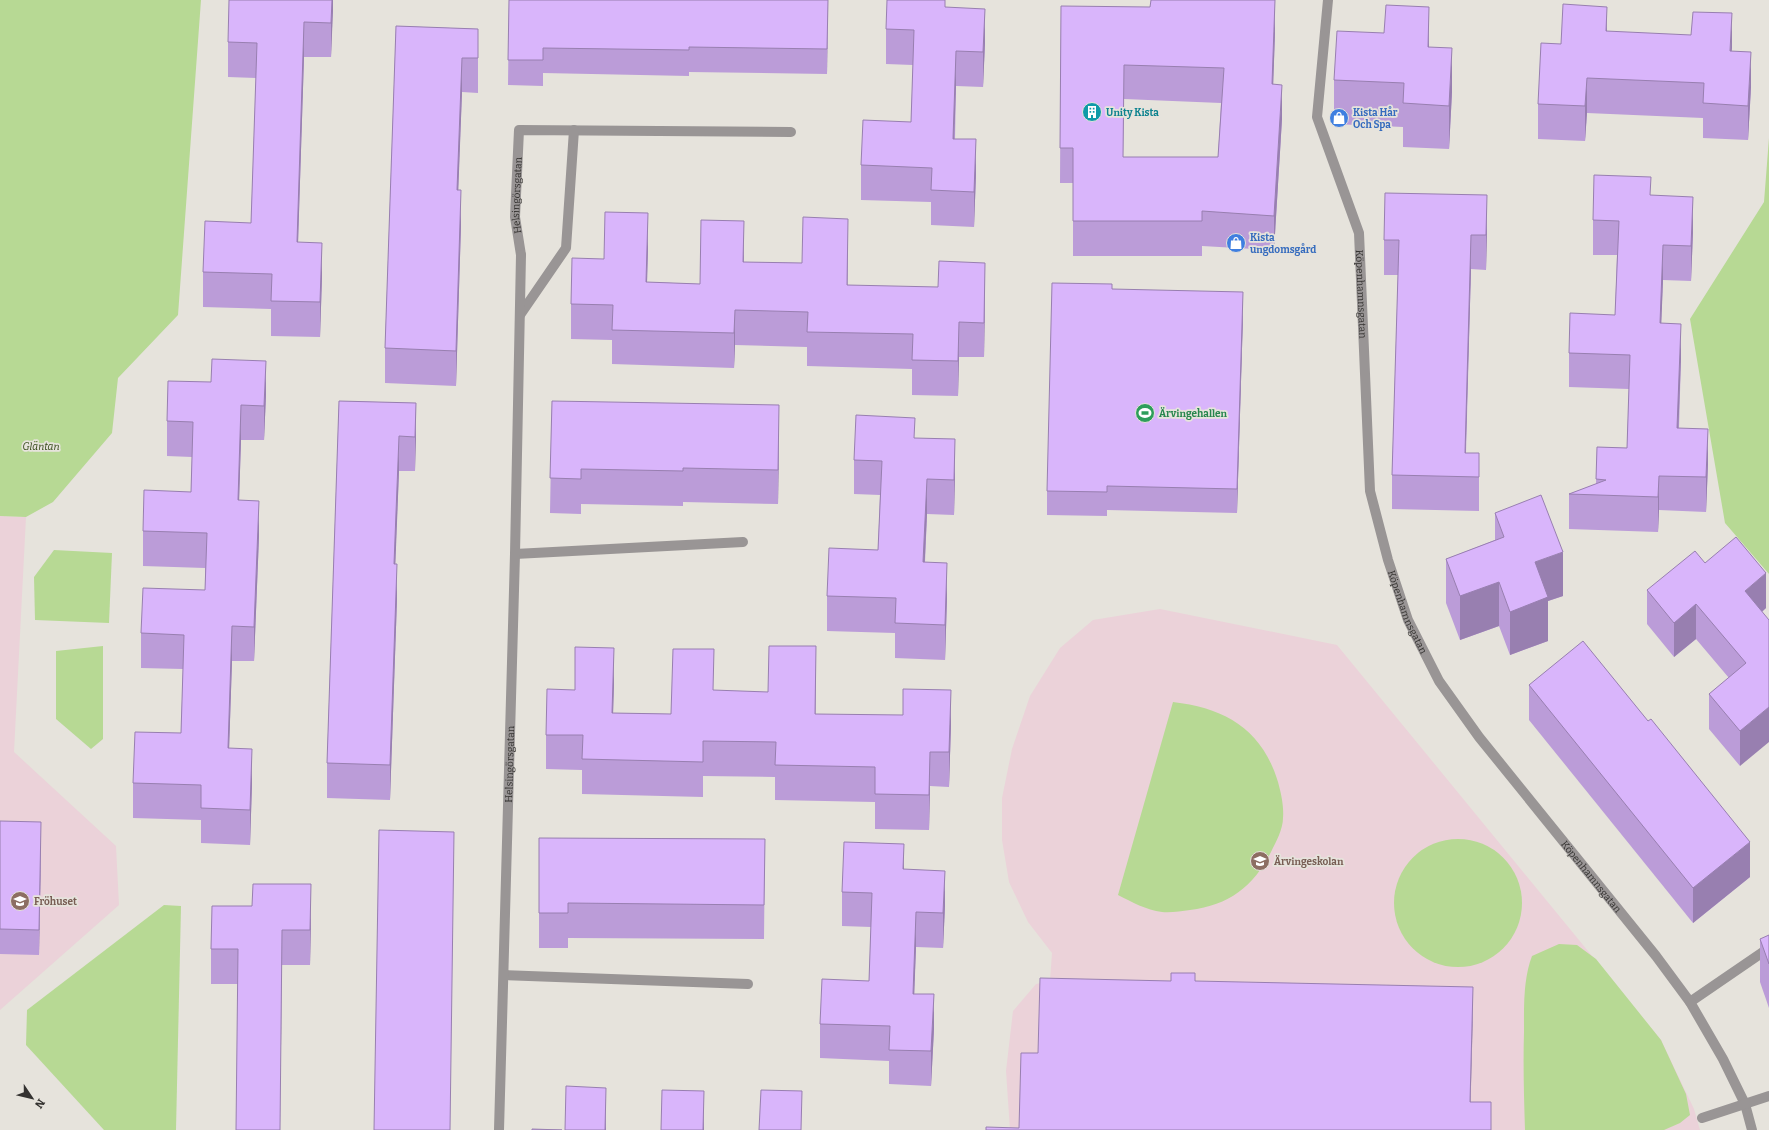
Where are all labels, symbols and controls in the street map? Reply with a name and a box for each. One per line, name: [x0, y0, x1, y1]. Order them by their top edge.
building icon: Unity Kista: [1081, 101, 1103, 123]
place label: Kista Hår Och Spa: [1353, 106, 1398, 131]
place label: Unity Kista: [1106, 107, 1159, 119]
shop icon: Kista Hår Och Spa: [1328, 107, 1350, 129]
street label: Helsingörsgatan: [510, 156, 525, 234]
shop icon: Kista ungdomsgård: [1225, 232, 1247, 254]
place label: Kista ungdomsgård: [1250, 232, 1316, 256]
street label: Köpenhamnsgatan: [1353, 249, 1369, 339]
sports icon: Ärvingehallen: [1134, 402, 1156, 424]
place label: Ärvingehallen: [1159, 407, 1228, 420]
park label: Gläntan: [23, 441, 59, 453]
street label: Köpenhamnsgatan: [1385, 569, 1429, 657]
street label: Helsingörsgatan: [503, 725, 517, 803]
street label: Köpenhamnsgatan: [1558, 839, 1624, 916]
school or university icon: Ärvingeskolan: [1249, 850, 1271, 872]
place label: Ärvingeskolan: [1274, 855, 1344, 868]
school or university icon: Fröhuset: [9, 890, 31, 912]
place label: Fröhuset: [34, 896, 77, 908]
north arrow: [12, 1078, 52, 1118]
text: N: [32, 1096, 48, 1111]

